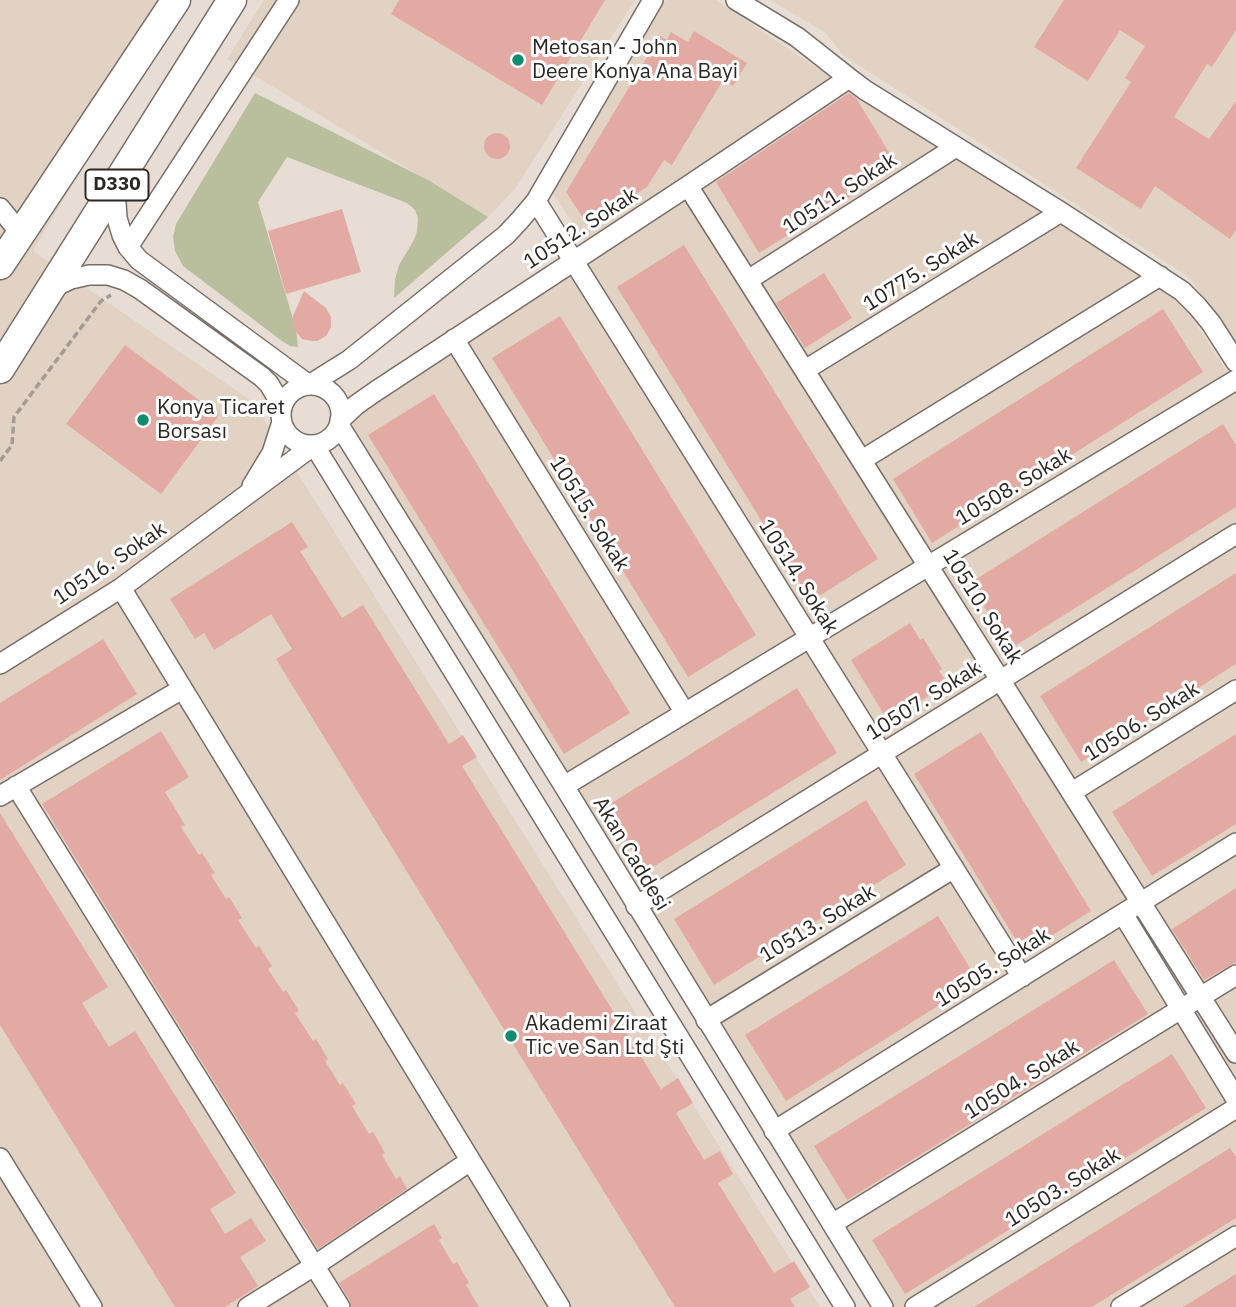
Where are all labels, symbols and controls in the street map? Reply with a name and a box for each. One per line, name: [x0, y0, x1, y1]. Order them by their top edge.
place label: Metosan - John Deere Konya Ana Bayi: [532, 35, 738, 85]
marker: Metosan - John Deere Konya Ana Bayi: [510, 52, 526, 68]
street label: 10511. Sokak: [778, 148, 902, 240]
road number: D330: [86, 169, 148, 200]
street label: 10512. Sokak: [519, 183, 643, 275]
street label: 10775. Sokak: [859, 227, 983, 317]
place label: Konya Ticaret Borsası: [157, 395, 285, 445]
marker: Konya Ticaret Borsası: [135, 412, 151, 428]
street label: 10508. Sokak: [951, 442, 1077, 532]
street label: 10515. Sokak: [544, 452, 634, 576]
street label: 10514. Sokak: [753, 515, 843, 639]
street label: 10516. Sokak: [49, 517, 171, 611]
street label: 10510. Sokak: [937, 545, 1027, 669]
street label: 10507. Sokak: [862, 656, 986, 746]
street label: 10506. Sokak: [1080, 677, 1204, 767]
street label: Akan Caddesi: [587, 793, 675, 915]
street label: 10513. Sokak: [755, 879, 881, 969]
street label: 10505. Sokak: [931, 923, 1055, 1013]
place label: Akademi Ziraat Tic ve San Ltd Şti: [525, 1011, 684, 1061]
marker: Akademi Ziraat Tic ve San Ltd Şti: [503, 1028, 519, 1044]
street label: 10504. Sokak: [960, 1035, 1084, 1125]
street label: 10503. Sokak: [1001, 1143, 1125, 1233]

